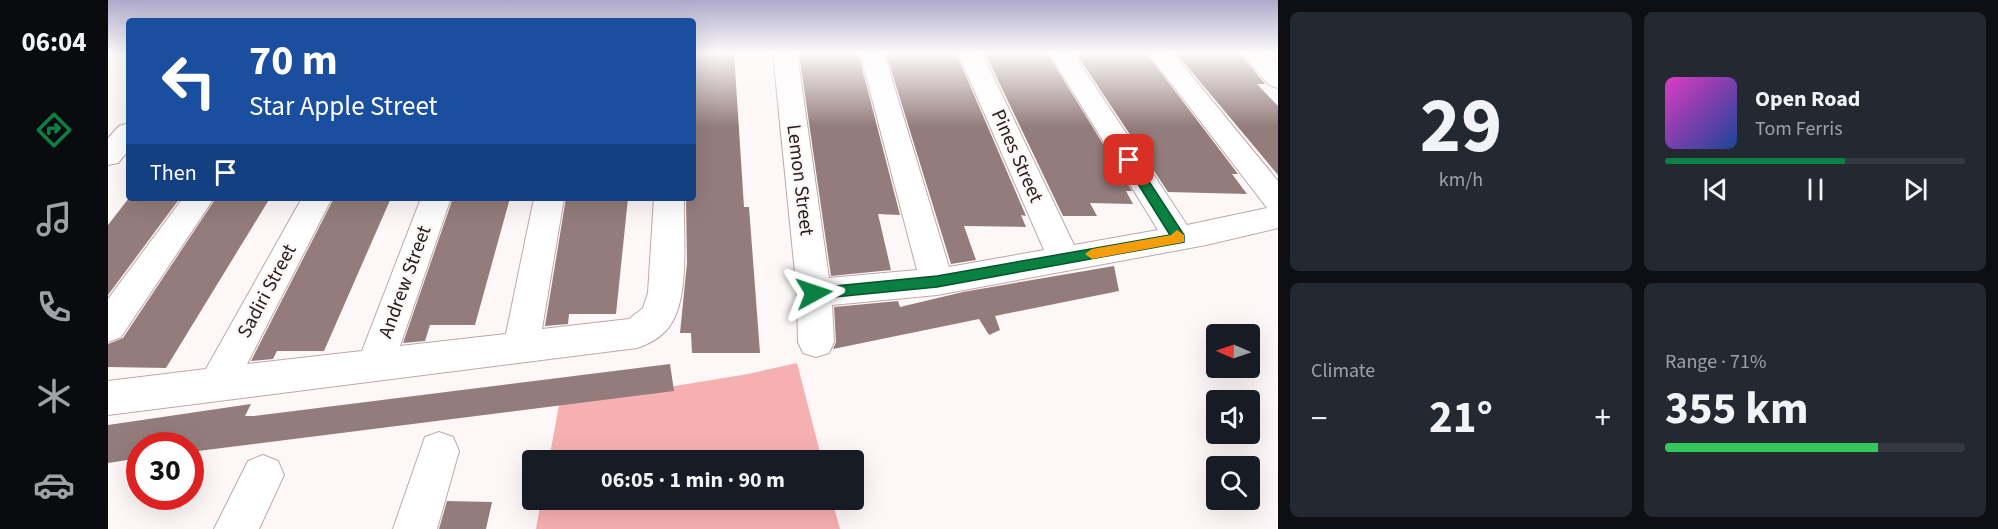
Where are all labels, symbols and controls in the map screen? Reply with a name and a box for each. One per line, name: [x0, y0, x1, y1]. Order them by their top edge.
text: 06:04: [21, 23, 87, 62]
text: 70 m: [249, 31, 338, 91]
icon: left: [150, 42, 228, 120]
text: 29: [1420, 71, 1502, 182]
text: Open Road: [1755, 83, 1860, 115]
text: Star Apple Street: [249, 87, 438, 126]
street label: Pines Street: [984, 105, 1050, 207]
icon: directions: [33, 109, 75, 151]
text: Tom Ferris: [1755, 115, 1843, 143]
street label: Lemon Street: [779, 123, 821, 237]
pin: [1103, 134, 1154, 185]
icon: arrive: [1112, 143, 1145, 176]
icon: arrive: [209, 156, 242, 189]
text: Then: [150, 157, 197, 189]
text: km/h: [1439, 166, 1483, 194]
icon: previous: [1699, 173, 1732, 206]
icon: pause: [1799, 173, 1832, 206]
icon: next: [1899, 173, 1932, 206]
icon: music: [33, 198, 75, 240]
street label: Andrew Street: [372, 221, 438, 342]
street label: Sadiri Street: [231, 239, 304, 343]
position arrow: [782, 261, 846, 325]
icon: phone: [33, 286, 75, 328]
north arrow: [1206, 324, 1260, 378]
map controls: [1206, 324, 1260, 510]
text: Range · 71%: [1665, 348, 1766, 376]
text: Climate: [1311, 357, 1375, 385]
icon: climate: [33, 375, 75, 417]
text: 355 km: [1665, 377, 1809, 441]
text: 21°: [1429, 386, 1493, 450]
button: sound: [1206, 390, 1260, 444]
text: −: [1311, 395, 1327, 442]
text: +: [1595, 395, 1611, 442]
speed limit sign: 30: [126, 432, 204, 510]
button: search: [1206, 456, 1260, 510]
icon: car: [33, 464, 75, 506]
text: 06:05 · 1 min · 90 m: [601, 464, 785, 496]

